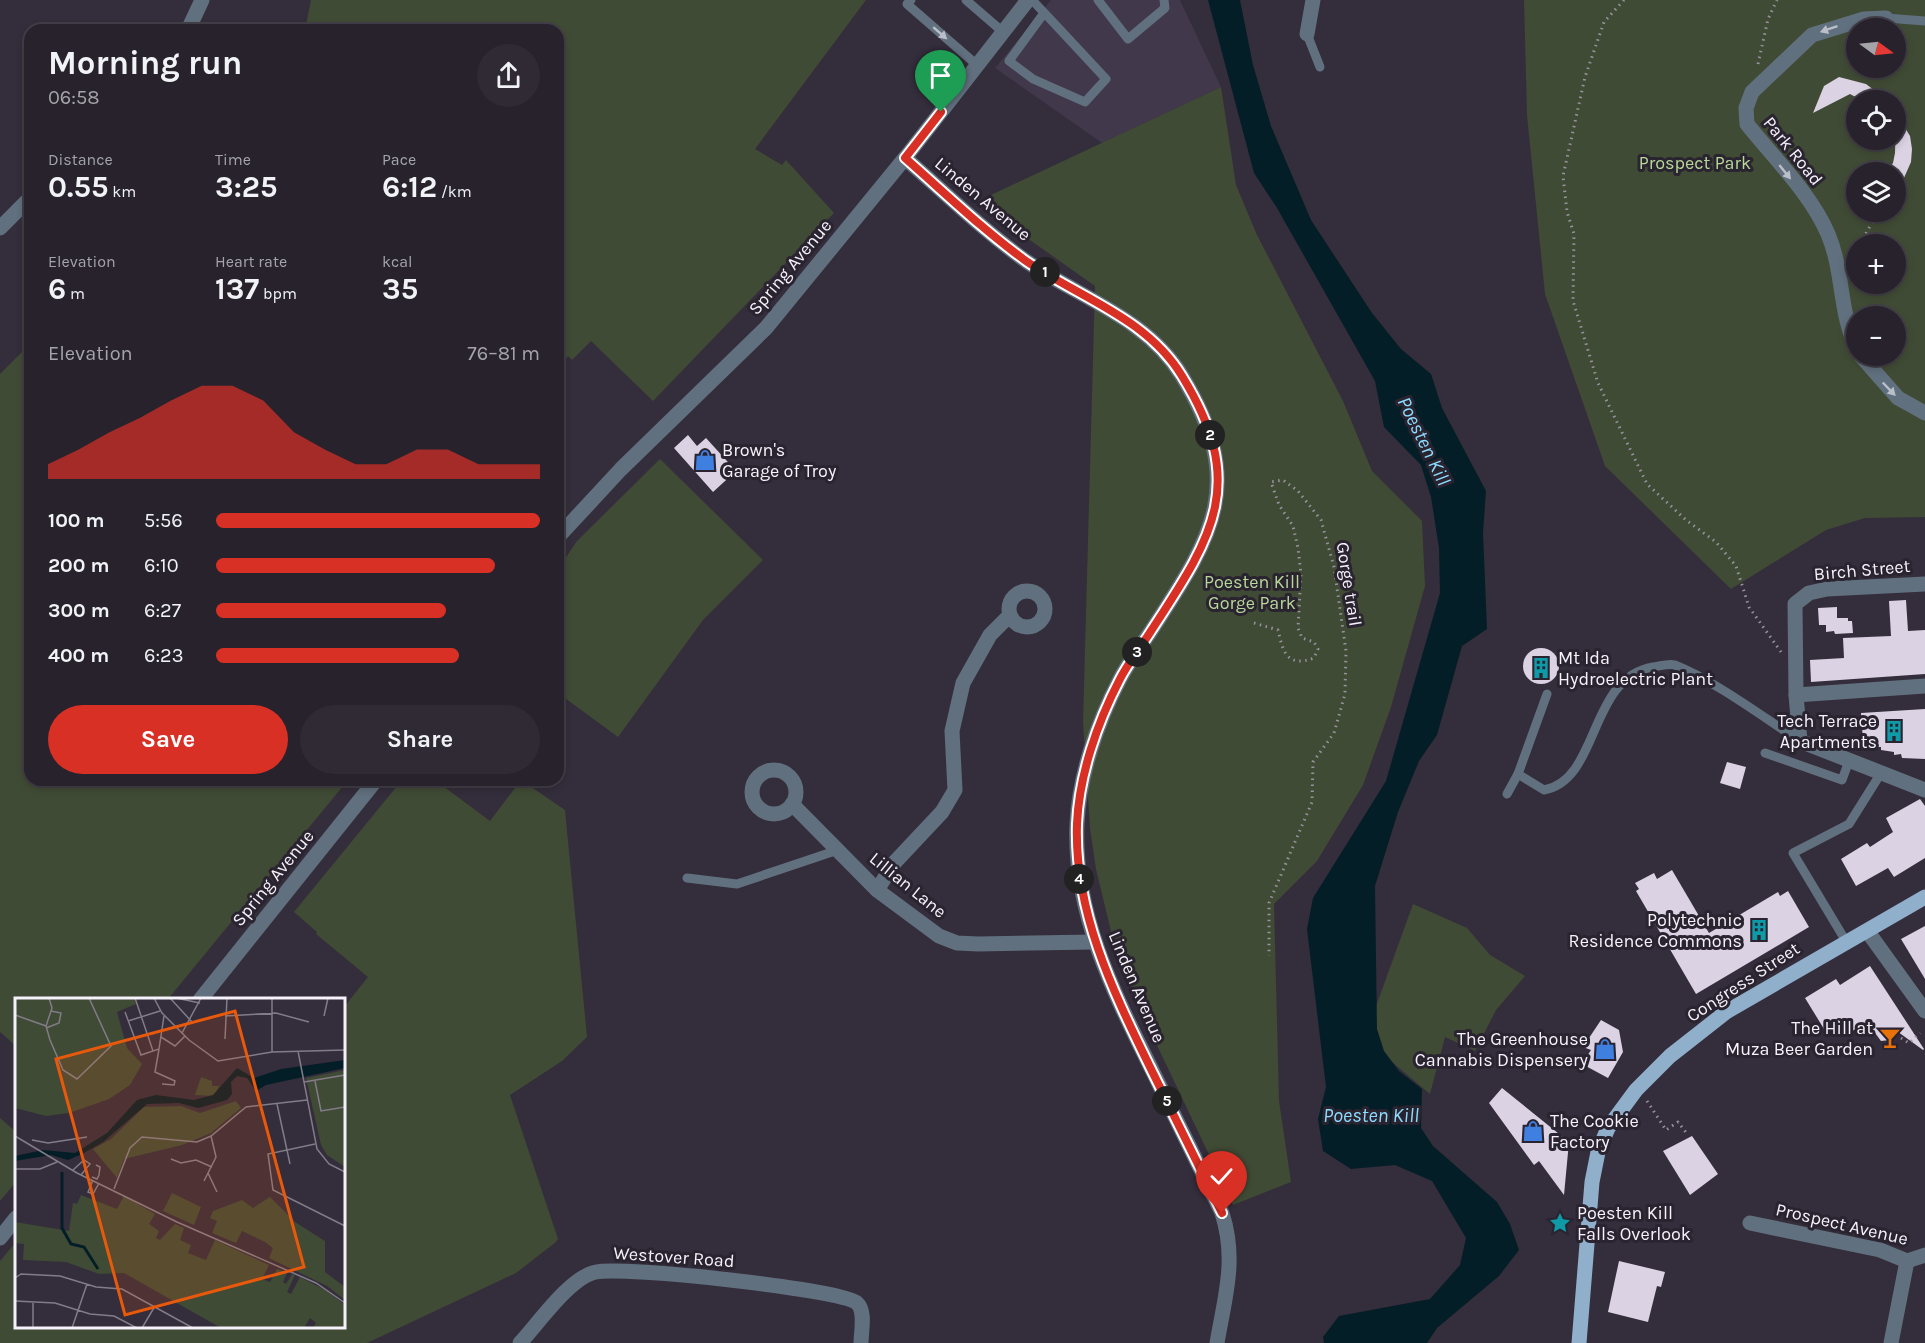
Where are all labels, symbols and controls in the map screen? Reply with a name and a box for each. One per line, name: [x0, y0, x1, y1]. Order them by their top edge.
north arrow: [1846, 18, 1906, 78]
map controls: [1846, 18, 1906, 366]
one-way arrow: [1820, 24, 1838, 34]
one-way arrow: [932, 26, 947, 39]
text: Morning run: [48, 44, 242, 82]
button: share: [477, 44, 540, 107]
pin: [915, 50, 966, 112]
icon: arrive: [924, 59, 957, 92]
text: 06:58: [48, 86, 100, 109]
button: locate: [1846, 90, 1906, 150]
street label: Park Road: [1759, 112, 1827, 190]
text: Distance: [48, 150, 113, 169]
text: Time: [215, 150, 251, 169]
text: Pace: [382, 150, 416, 169]
street label: Linden Avenue: [930, 152, 1036, 246]
park label: Prospect Park: [1639, 152, 1751, 174]
button: layers: [1846, 162, 1906, 222]
one-way arrow: [1778, 164, 1790, 179]
text: 0.55: [48, 169, 108, 205]
text: 3:25: [215, 169, 277, 205]
text: 6:12: [382, 169, 437, 205]
text: km: [108, 182, 136, 201]
text: /km: [437, 182, 472, 201]
street label: Spring Avenue: [744, 215, 836, 319]
button: +: [1846, 234, 1906, 294]
text: Elevation: [48, 252, 116, 271]
text: Heart rate: [215, 252, 287, 271]
text: kcal: [382, 252, 413, 271]
pin: 1: [1030, 257, 1060, 287]
text: 1: [1042, 262, 1048, 281]
text: 6: [48, 271, 66, 307]
text: 137: [215, 271, 259, 307]
text: 35: [382, 271, 418, 307]
text: m: [66, 284, 85, 303]
text: bpm: [259, 284, 297, 303]
button: −: [1846, 306, 1906, 366]
text: Elevation: [48, 342, 133, 365]
text: 76–81 m: [467, 342, 540, 365]
one-way arrow: [1882, 381, 1896, 396]
water label: Poesten Kill: [1393, 393, 1455, 489]
pin: 2: [1195, 420, 1225, 450]
text: 2: [1205, 425, 1215, 444]
place label: Brown's Garage of Troy: [722, 439, 837, 482]
shop icon: Brown's Garage of Troy: [693, 448, 717, 472]
text: 100 m: [48, 509, 104, 532]
text: 5:56: [144, 509, 183, 532]
street label: Gorge trail: [1331, 540, 1367, 628]
text: 200 m: [48, 554, 109, 577]
text: 6:10: [144, 554, 179, 577]
street label: Birch Street: [1813, 555, 1911, 585]
park label: Poesten Kill Gorge Park: [1204, 571, 1300, 614]
text: 300 m: [48, 599, 110, 622]
text: 6:27: [144, 599, 181, 622]
pin: 3: [1122, 637, 1152, 667]
text: 3: [1132, 642, 1142, 661]
text: 400 m: [48, 644, 109, 667]
text: 6:23: [144, 644, 183, 667]
place label: Mt Ida Hydroelectric Plant: [1558, 647, 1713, 690]
building icon: Mt Ida Hydroelectric Plant: [1529, 656, 1553, 680]
button: Save: [48, 705, 288, 774]
button: Share: [300, 705, 540, 774]
place label: Tech Terrace Apartments: [1777, 710, 1877, 753]
building icon: Tech Terrace Apartments: [1882, 719, 1906, 743]
street label: Spring Avenue: [227, 825, 319, 931]
street label: Lillian Lane: [865, 847, 951, 923]
pin: 4: [1064, 864, 1094, 894]
text: 4: [1074, 869, 1084, 888]
place label: Polytechnic Residence Commons: [1569, 909, 1742, 952]
building icon: Polytechnic Residence Commons: [1747, 918, 1771, 942]
street label: Linden Avenue: [1104, 928, 1170, 1046]
street label: Congress Street: [1682, 937, 1804, 1027]
inset map: [15, 998, 345, 1328]
place label: The Hill at Muza Beer Garden: [1725, 1017, 1873, 1060]
bar icon: The Hill at Muza Beer Garden: [1878, 1026, 1902, 1050]
place label: The Greenhouse Cannabis Dispensery: [1415, 1028, 1589, 1071]
shop icon: The Greenhouse Cannabis Dispensery: [1593, 1037, 1617, 1061]
pin: 5: [1152, 1086, 1182, 1116]
text: 5: [1162, 1091, 1172, 1110]
water label: Poesten Kill: [1323, 1104, 1419, 1127]
place label: The Cookie Factory: [1550, 1110, 1639, 1153]
shop icon: The Cookie Factory: [1521, 1119, 1545, 1143]
pin: [1196, 1151, 1247, 1213]
icon: check: [1205, 1160, 1238, 1193]
street label: Prospect Avenue: [1774, 1198, 1910, 1250]
place label: Poesten Kill Falls Overlook: [1577, 1202, 1691, 1245]
place icon: Poesten Kill Falls Overlook: [1548, 1211, 1572, 1235]
street label: Westover Road: [613, 1242, 735, 1272]

